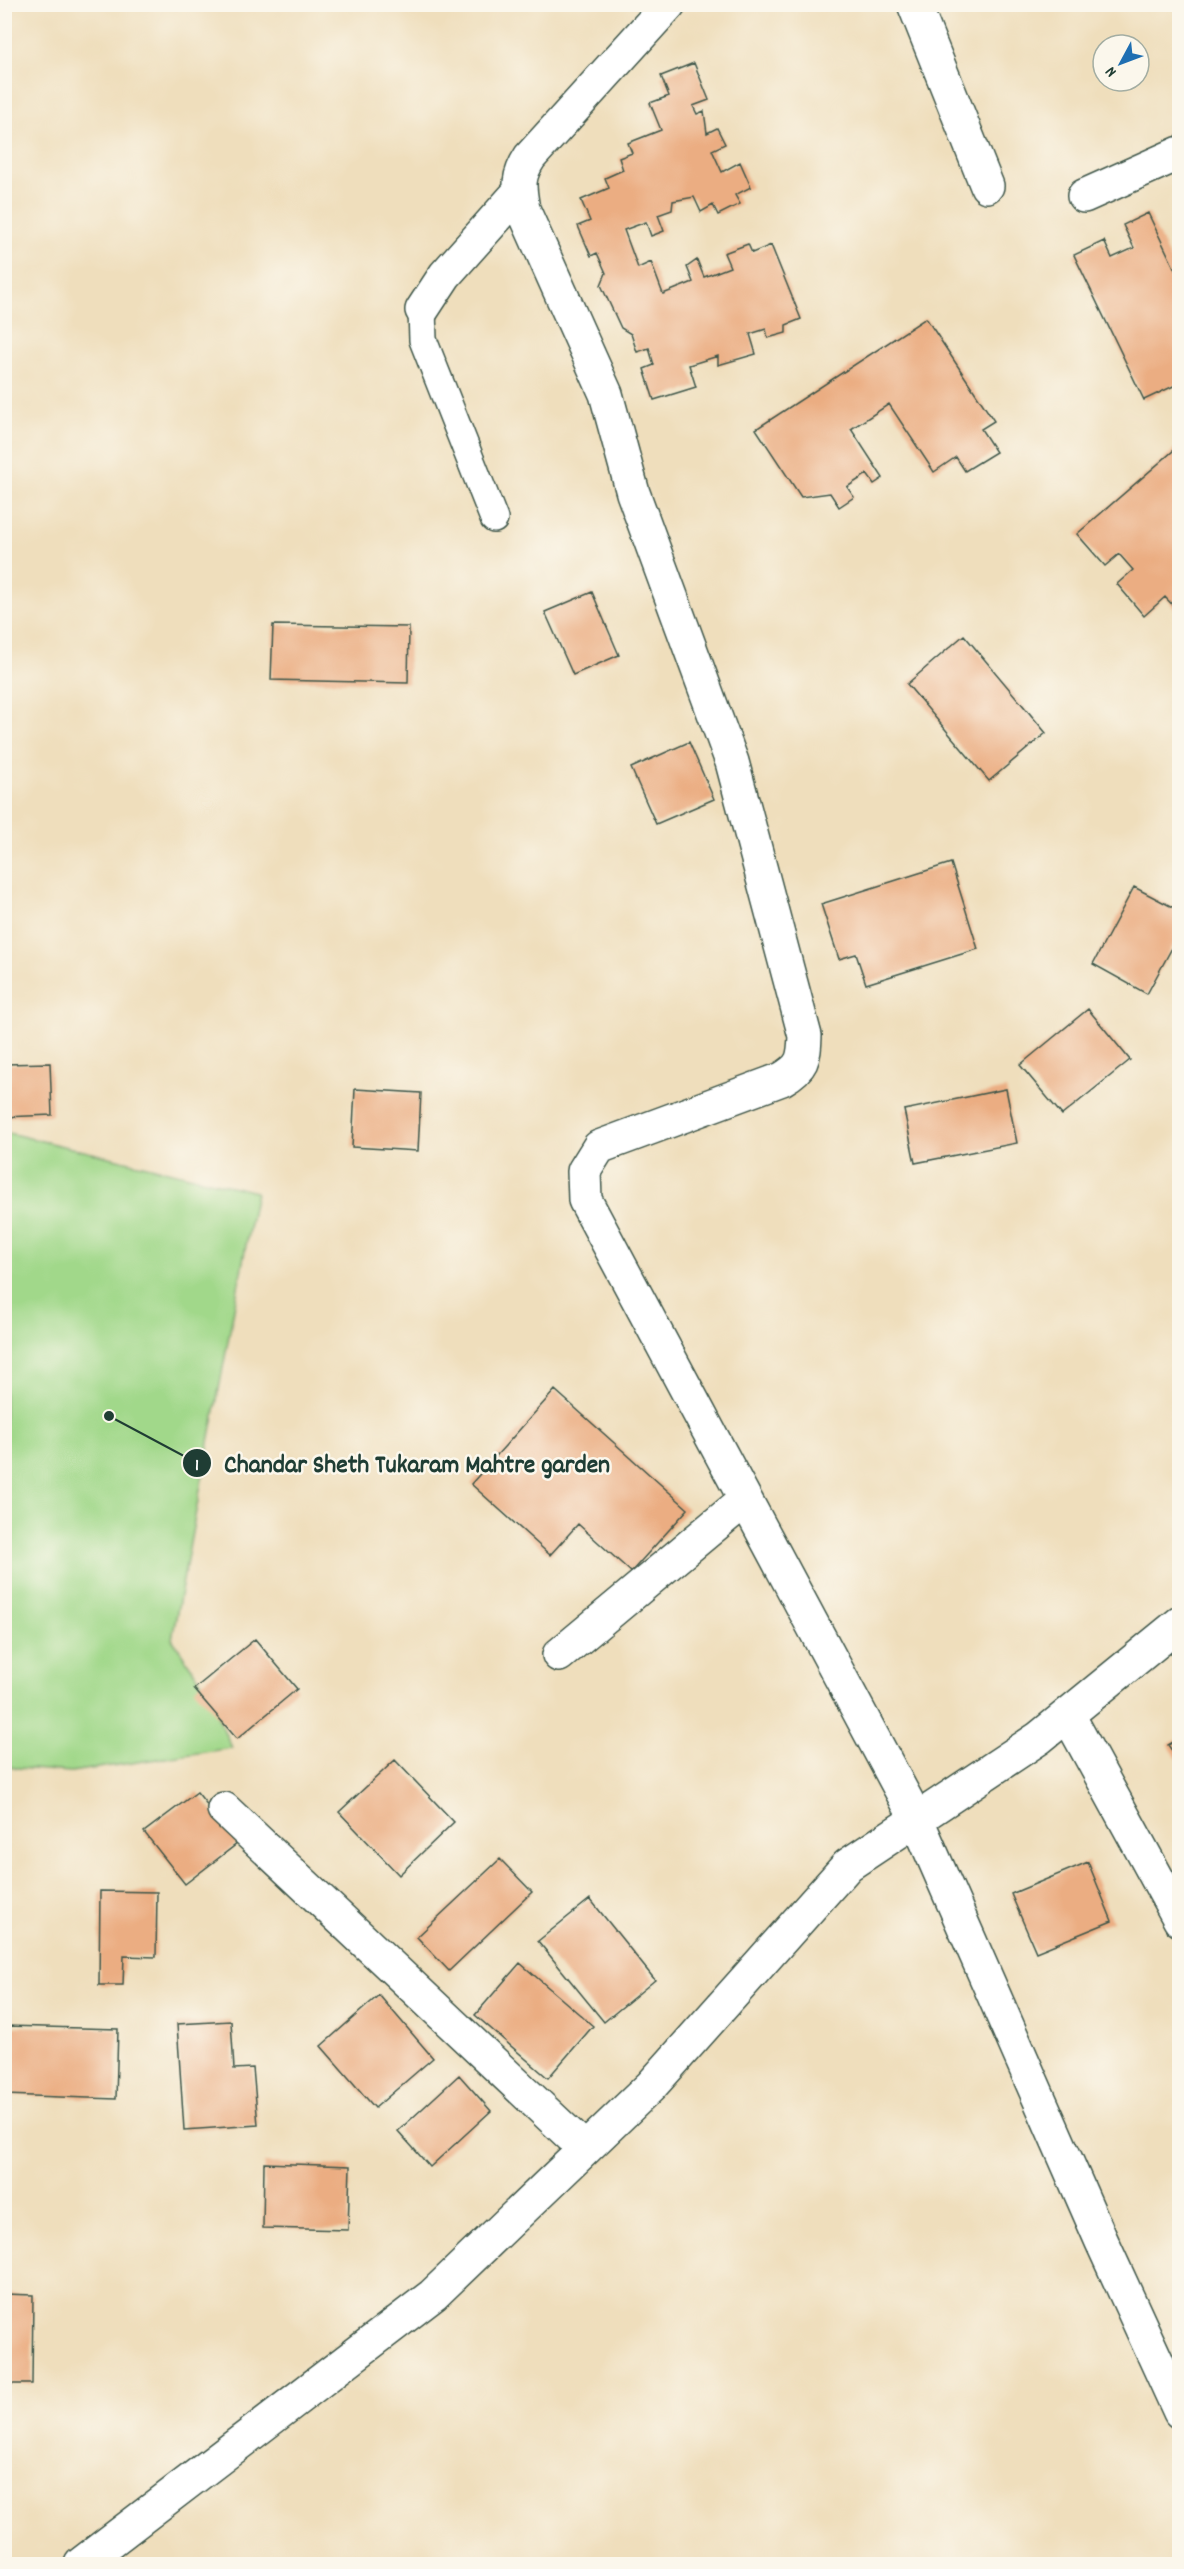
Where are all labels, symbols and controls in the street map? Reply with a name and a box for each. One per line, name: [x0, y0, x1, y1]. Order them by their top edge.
north arrow: [1091, 33, 1151, 93]
text: N: [1100, 61, 1123, 82]
callout: Chandar Sheth Tukaram Mahtre garden: [182, 1441, 622, 1485]
text: Chandar Sheth Tukaram Mahtre garden: [224, 1448, 610, 1485]
text: 1: [195, 1454, 199, 1479]

